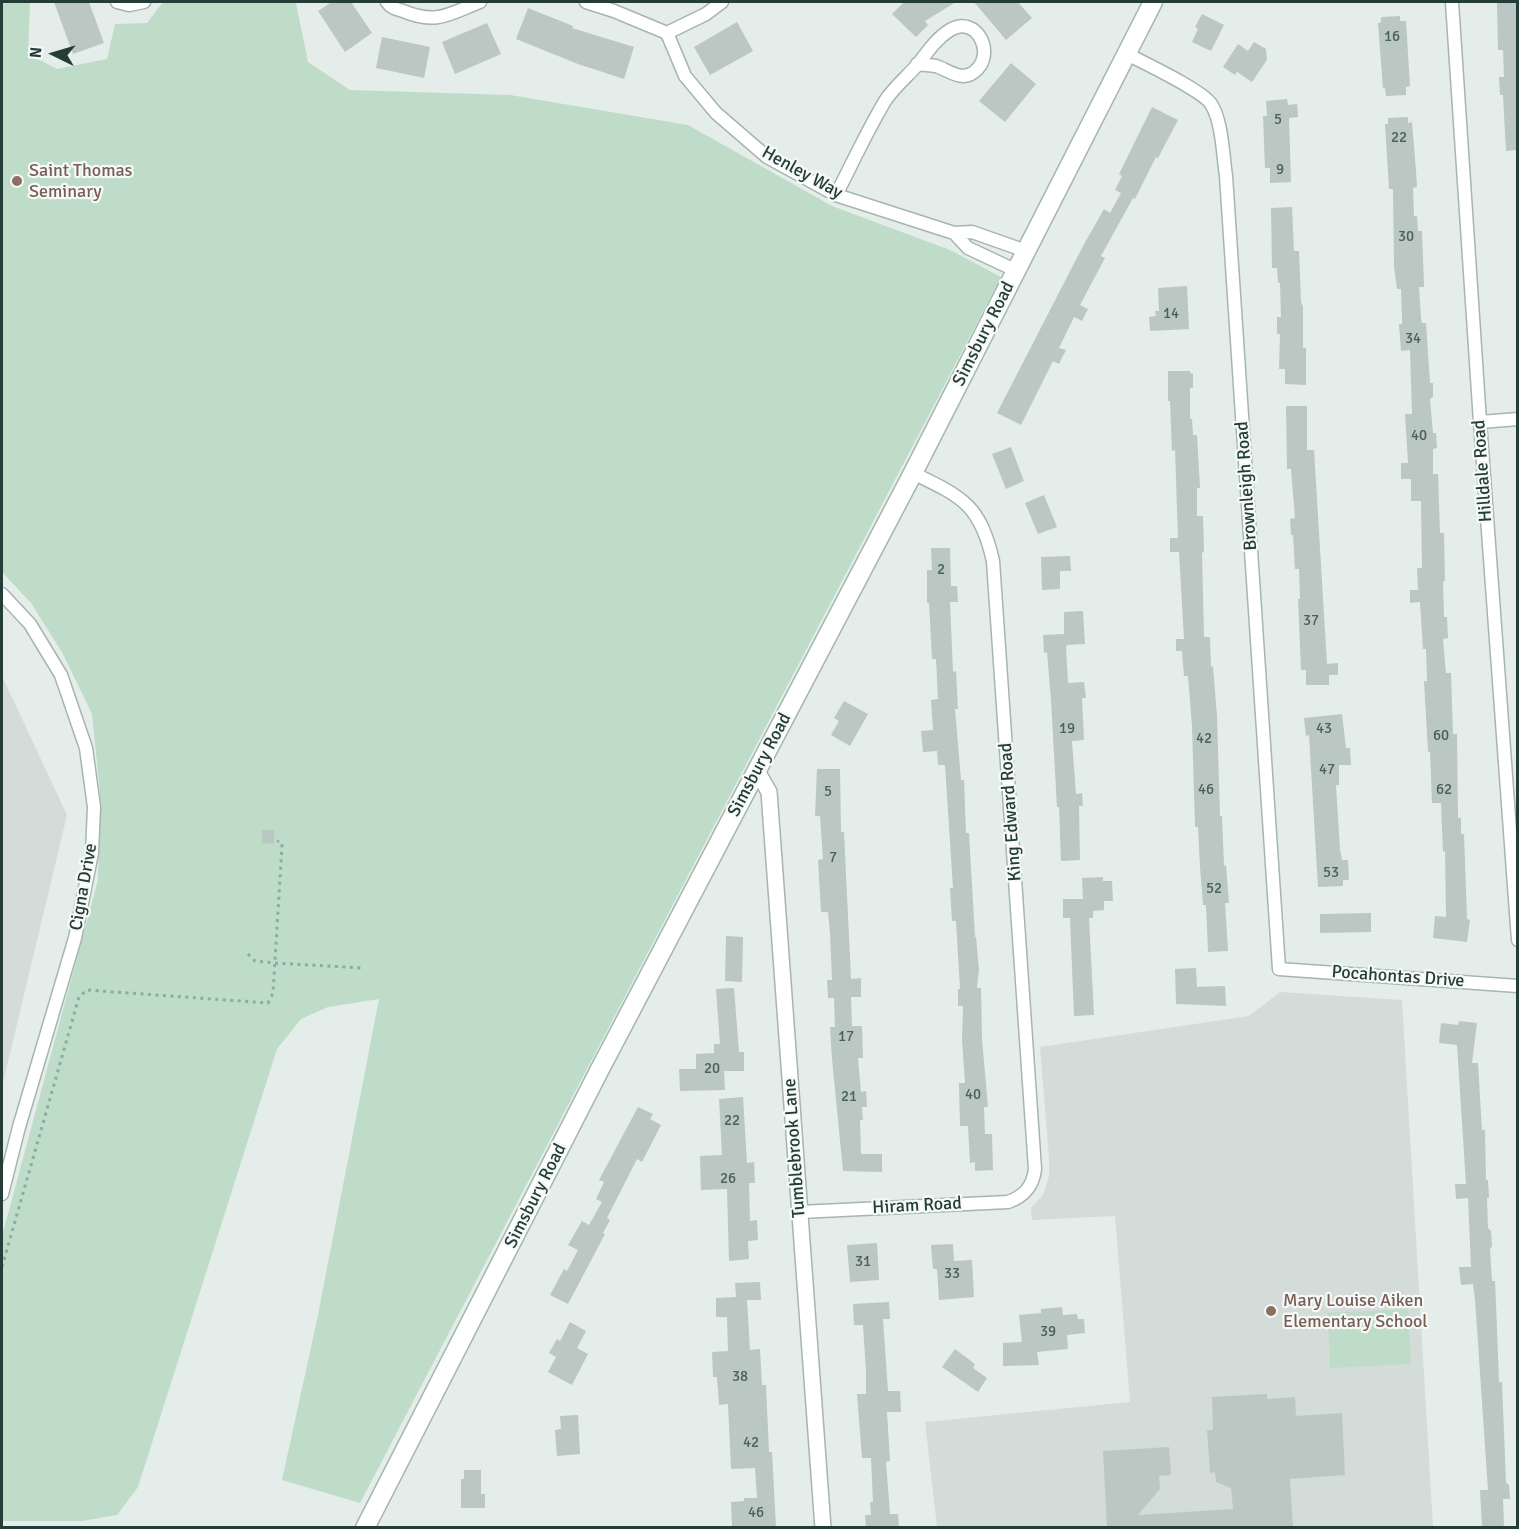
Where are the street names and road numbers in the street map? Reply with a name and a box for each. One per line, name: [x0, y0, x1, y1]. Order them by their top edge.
street label: Henley Way: [758, 142, 846, 204]
street label: Simsbury Road: [948, 278, 1020, 390]
street label: Hilldale Road: [1469, 419, 1497, 523]
street label: Brownleigh Road: [1232, 421, 1262, 551]
street label: Simsbury Road: [724, 709, 796, 821]
street label: King Edward Road: [995, 742, 1027, 882]
street label: Cigna Drive: [66, 842, 102, 932]
street label: Pocahontas Drive: [1331, 962, 1465, 992]
street label: Tumblebrook Lane: [779, 1078, 811, 1218]
street label: Simsbury Road: [500, 1140, 572, 1252]
street label: Hiram Road: [872, 1193, 962, 1219]

